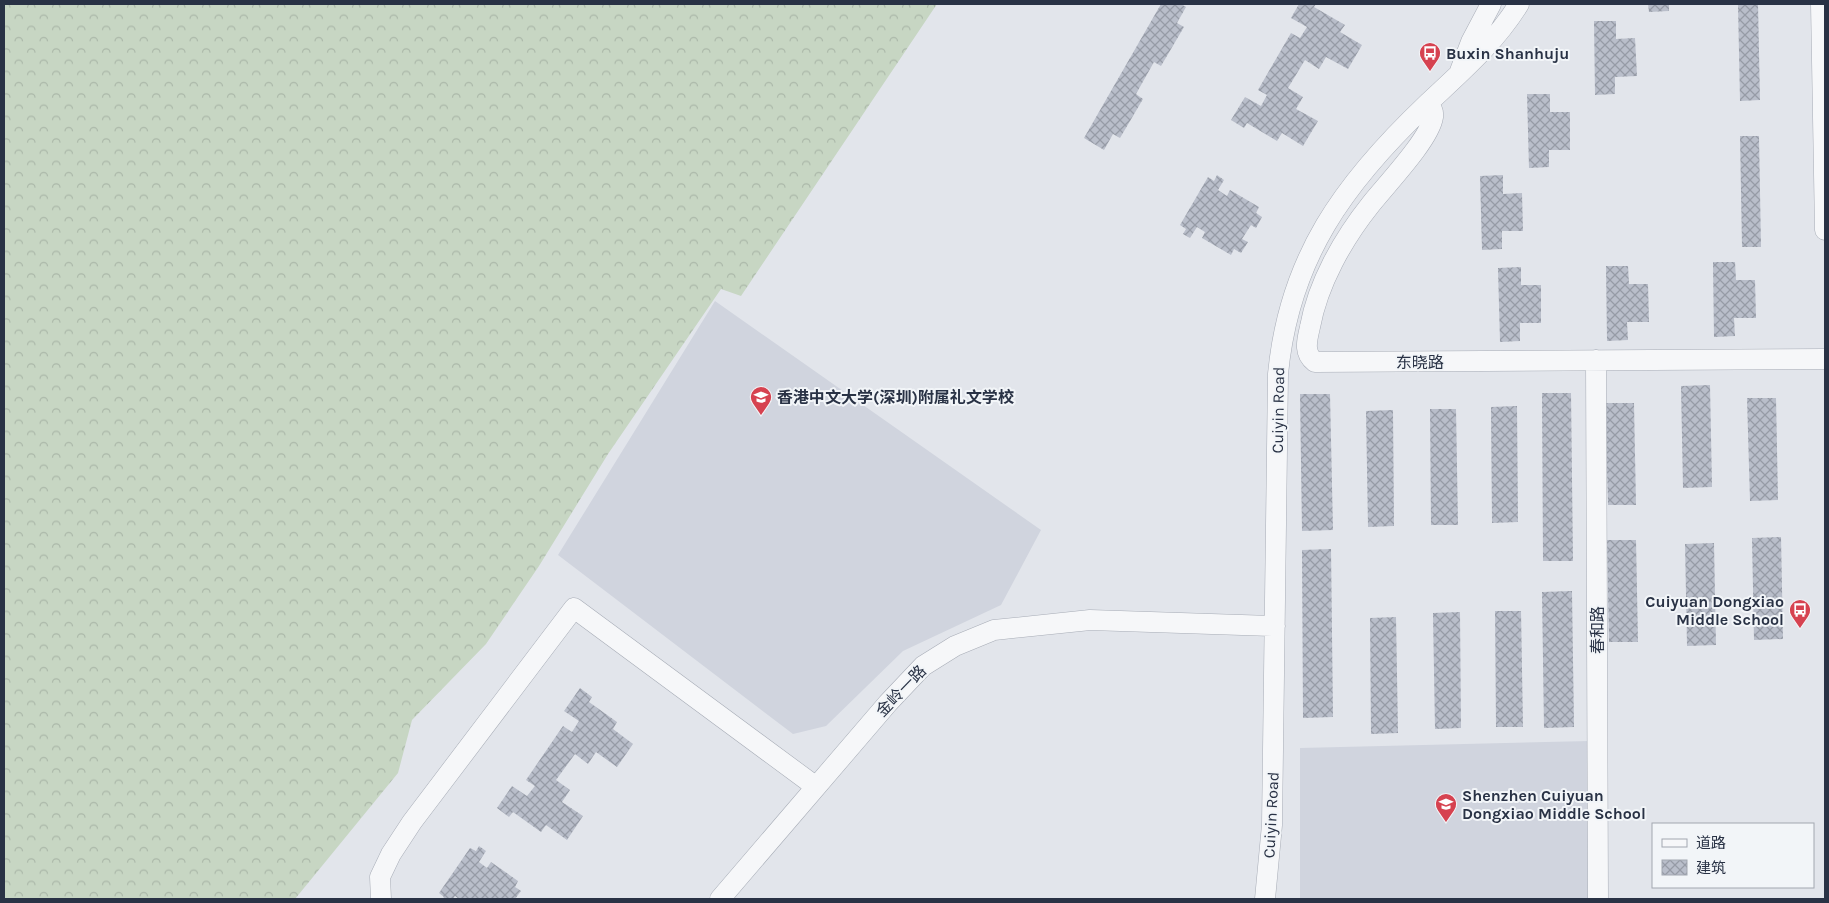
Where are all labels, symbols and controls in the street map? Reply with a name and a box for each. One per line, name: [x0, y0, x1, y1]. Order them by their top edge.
bus stop icon: Buxin Shanhuju: [1418, 41, 1442, 72]
place label: Buxin Shanhuju: [1446, 44, 1569, 63]
street label: 东晓路: [1396, 353, 1444, 372]
street label: Cuiyin Road: [1268, 366, 1288, 454]
school or university icon: 香港中文大学(深圳)附属礼文学校: [749, 385, 773, 416]
place label: 香港中文大学(深圳)附属礼文学校: [777, 388, 1015, 407]
place label: Cuiyuan Dongxiao Middle School: [1645, 592, 1784, 629]
bus stop icon: Cuiyuan Dongxiao Middle School: [1788, 598, 1812, 629]
street label: 春和路: [1588, 606, 1607, 654]
street label: 金岭一路: [872, 661, 930, 721]
street label: Cuiyin Road: [1259, 771, 1283, 859]
place label: Shenzhen Cuiyuan Dongxiao Middle School: [1462, 786, 1646, 823]
school or university icon: Shenzhen Cuiyuan Dongxiao Middle School: [1434, 792, 1458, 823]
legend: [1652, 823, 1814, 888]
text: 道路: [1696, 834, 1726, 852]
text: 建筑: [1696, 859, 1726, 877]

